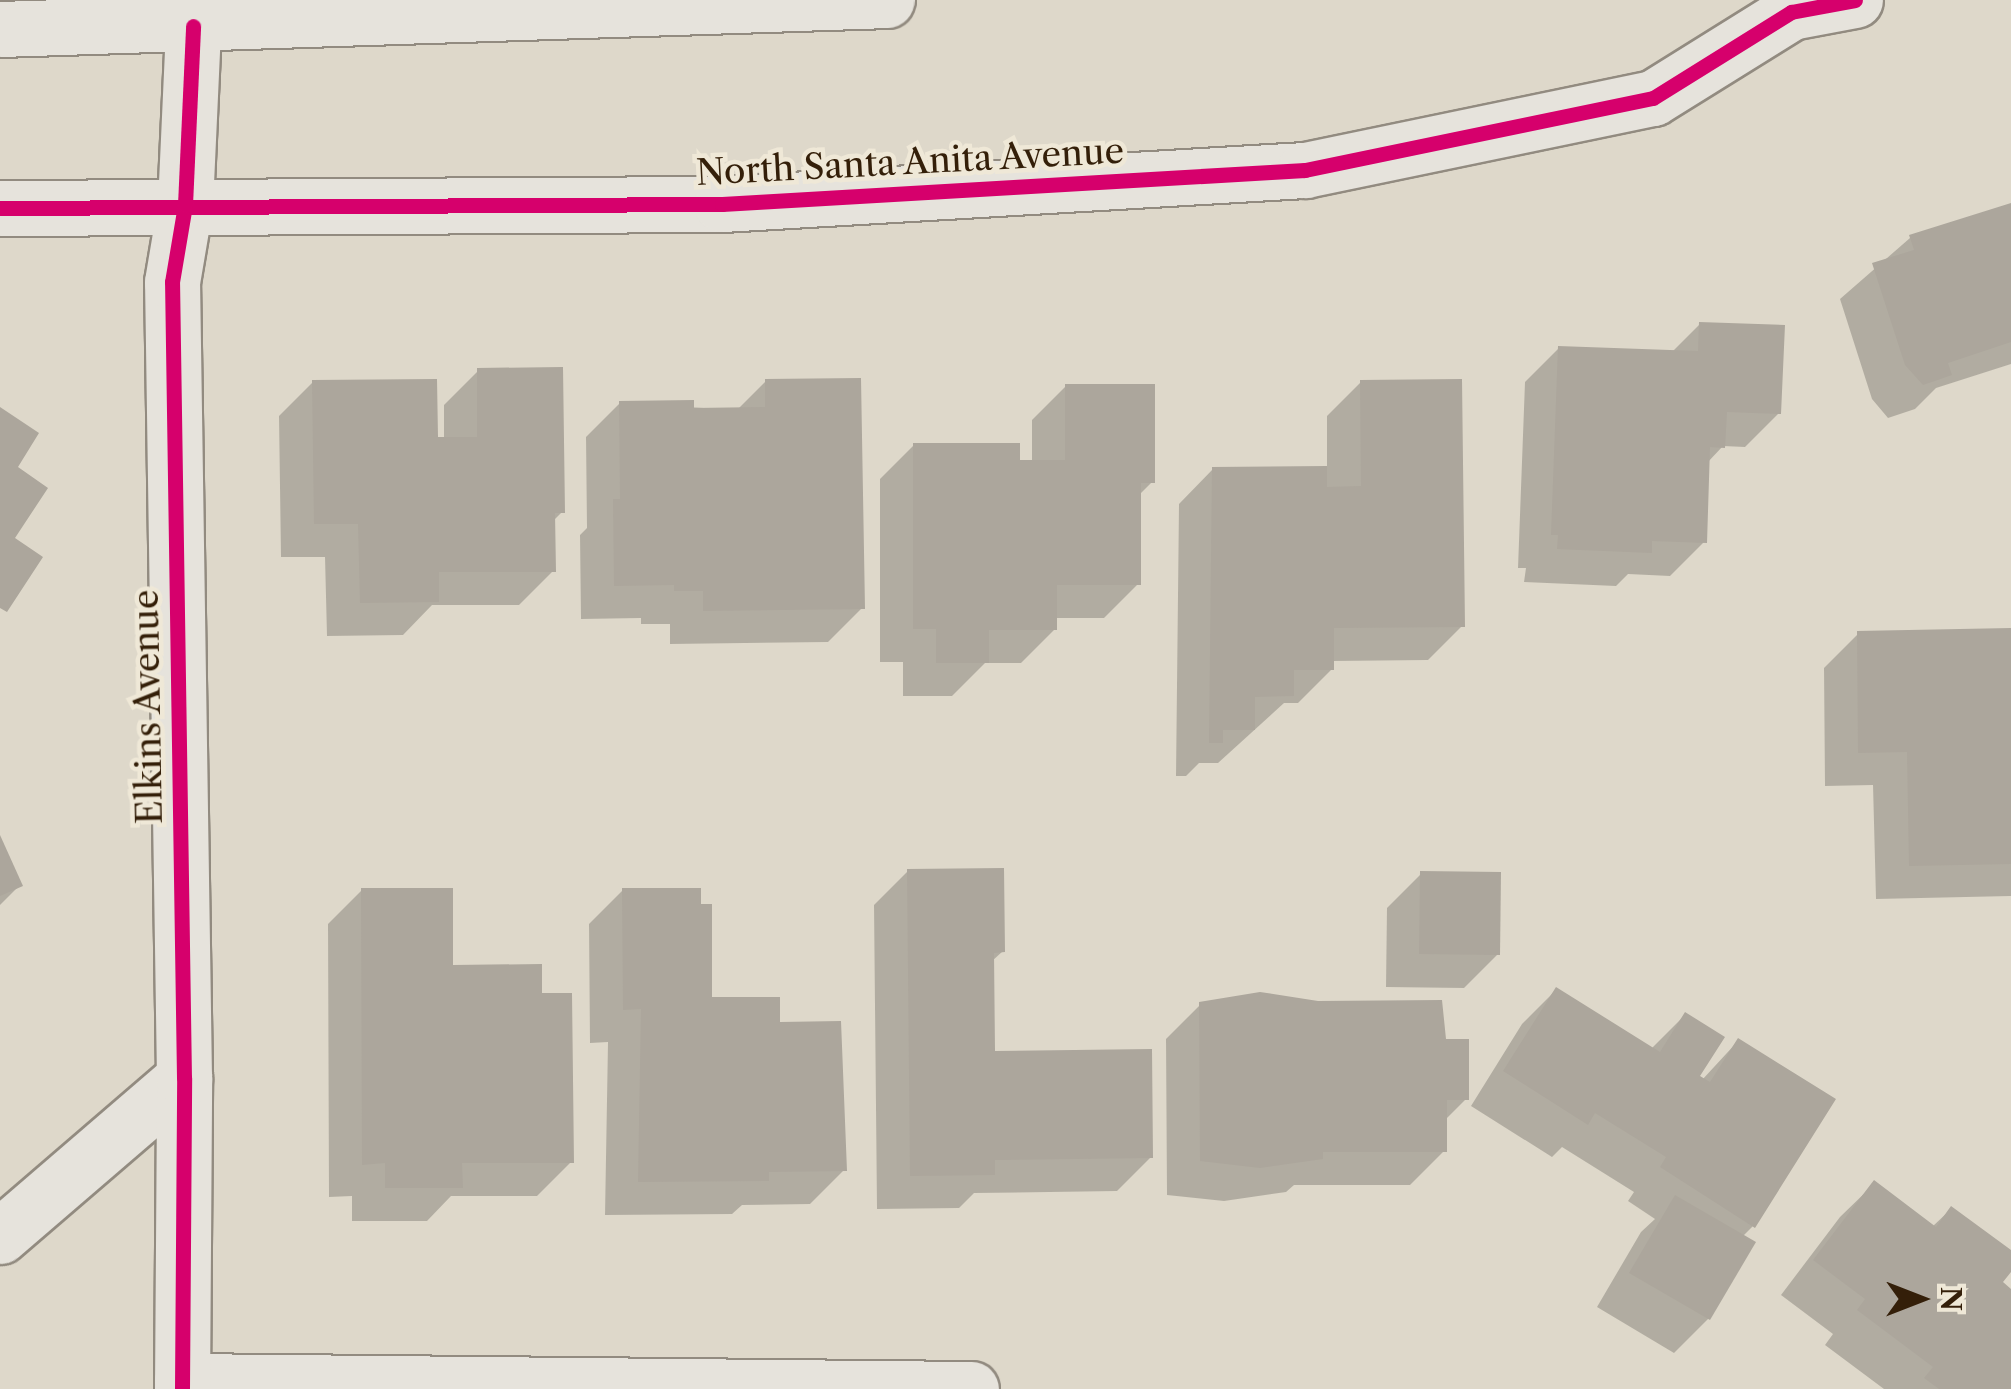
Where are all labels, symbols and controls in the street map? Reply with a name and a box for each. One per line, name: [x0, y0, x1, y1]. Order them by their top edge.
street label: North Santa Anita Avenue: [693, 130, 1127, 194]
street label: Elkins Avenue: [125, 589, 171, 825]
north arrow: [1871, 1249, 1971, 1349]
text: N: [1934, 1287, 1968, 1311]

